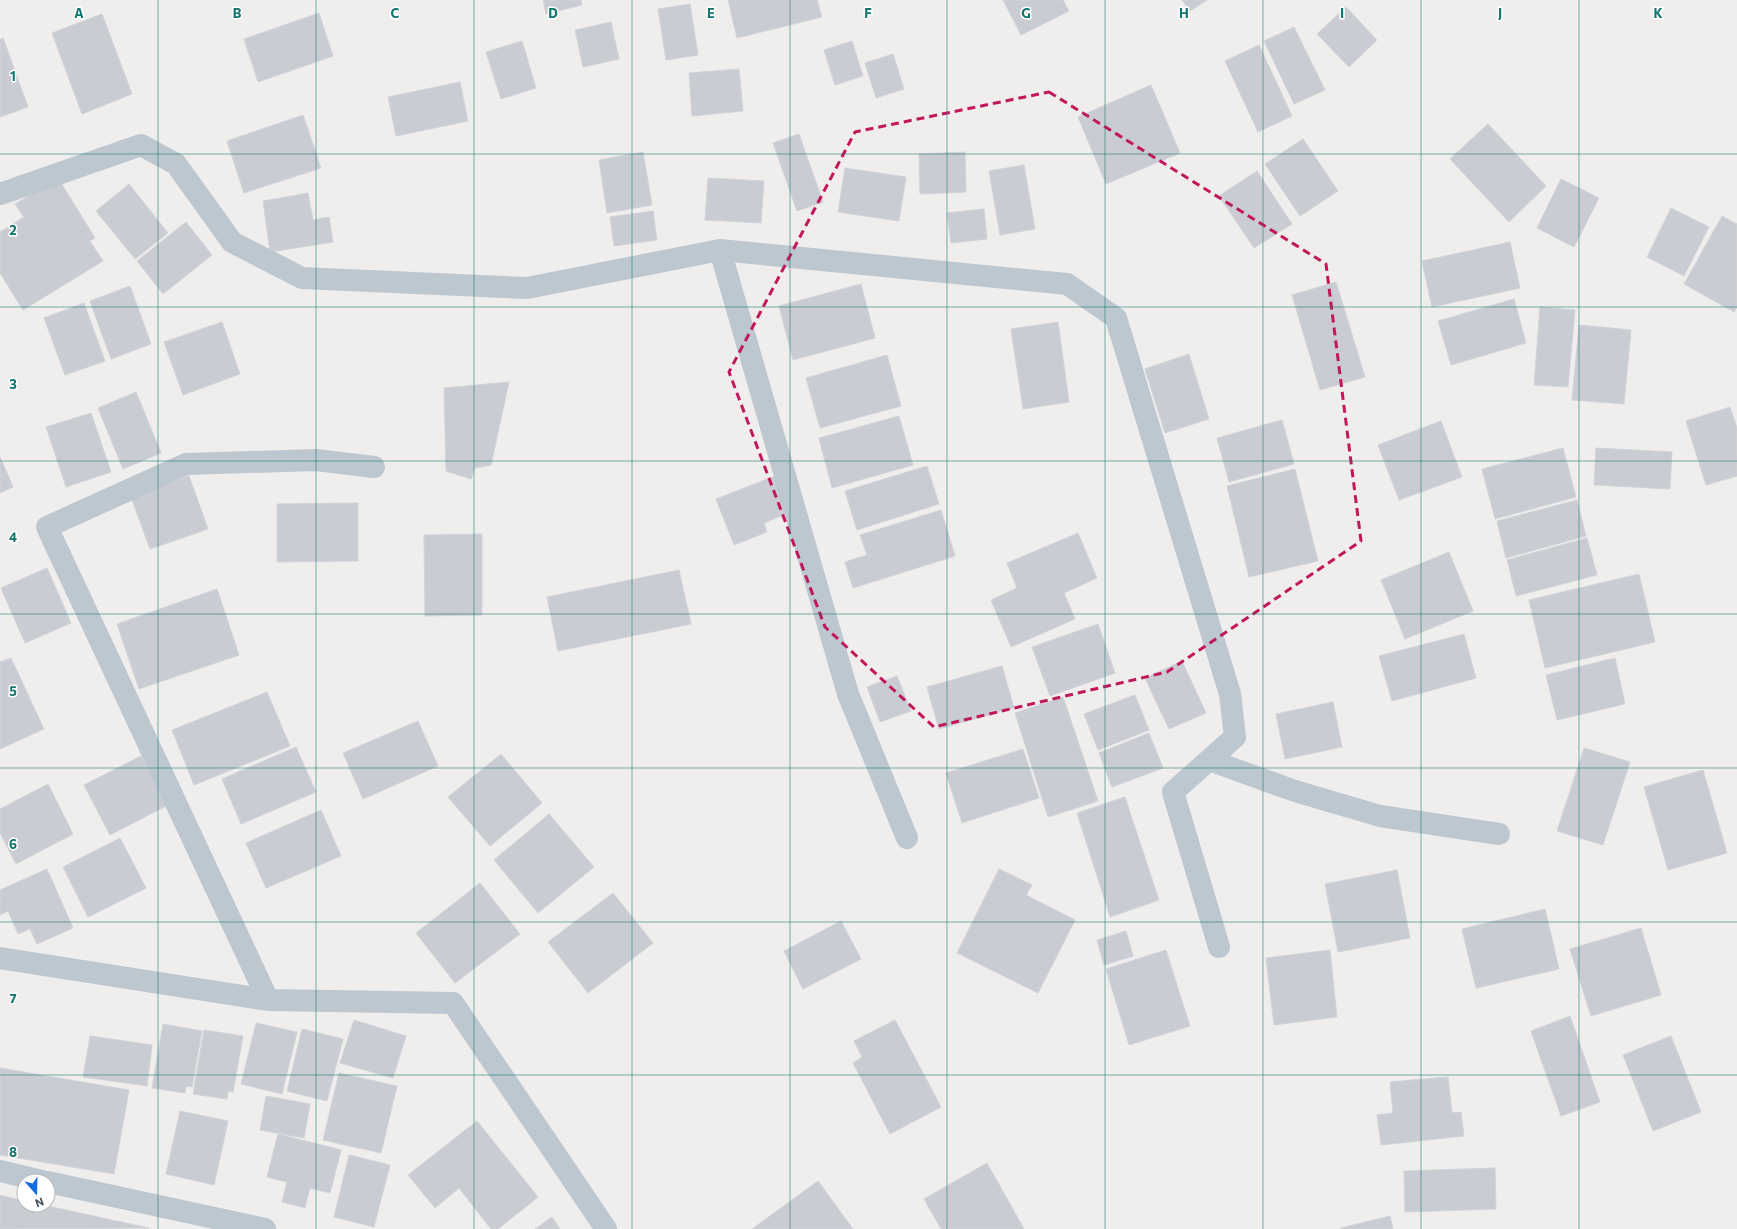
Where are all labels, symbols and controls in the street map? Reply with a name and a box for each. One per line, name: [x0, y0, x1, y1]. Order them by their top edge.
text: A: [74, 5, 84, 21]
text: B: [233, 5, 242, 21]
text: C: [391, 5, 400, 21]
text: D: [548, 5, 558, 21]
text: E: [707, 5, 715, 21]
text: F: [864, 5, 872, 21]
text: G: [1021, 5, 1031, 21]
text: H: [1179, 5, 1189, 21]
text: I: [1340, 5, 1344, 21]
text: J: [1498, 5, 1502, 21]
text: K: [1653, 5, 1663, 21]
text: 1: [10, 68, 16, 84]
text: 2: [9, 222, 17, 238]
text: 3: [9, 376, 17, 392]
text: 4: [9, 529, 17, 545]
text: 5: [9, 683, 17, 699]
text: 6: [9, 836, 17, 852]
text: 7: [9, 990, 17, 1006]
text: 8: [9, 1144, 17, 1160]
north arrow: [16, 1173, 56, 1213]
text: N: [33, 1195, 46, 1210]

